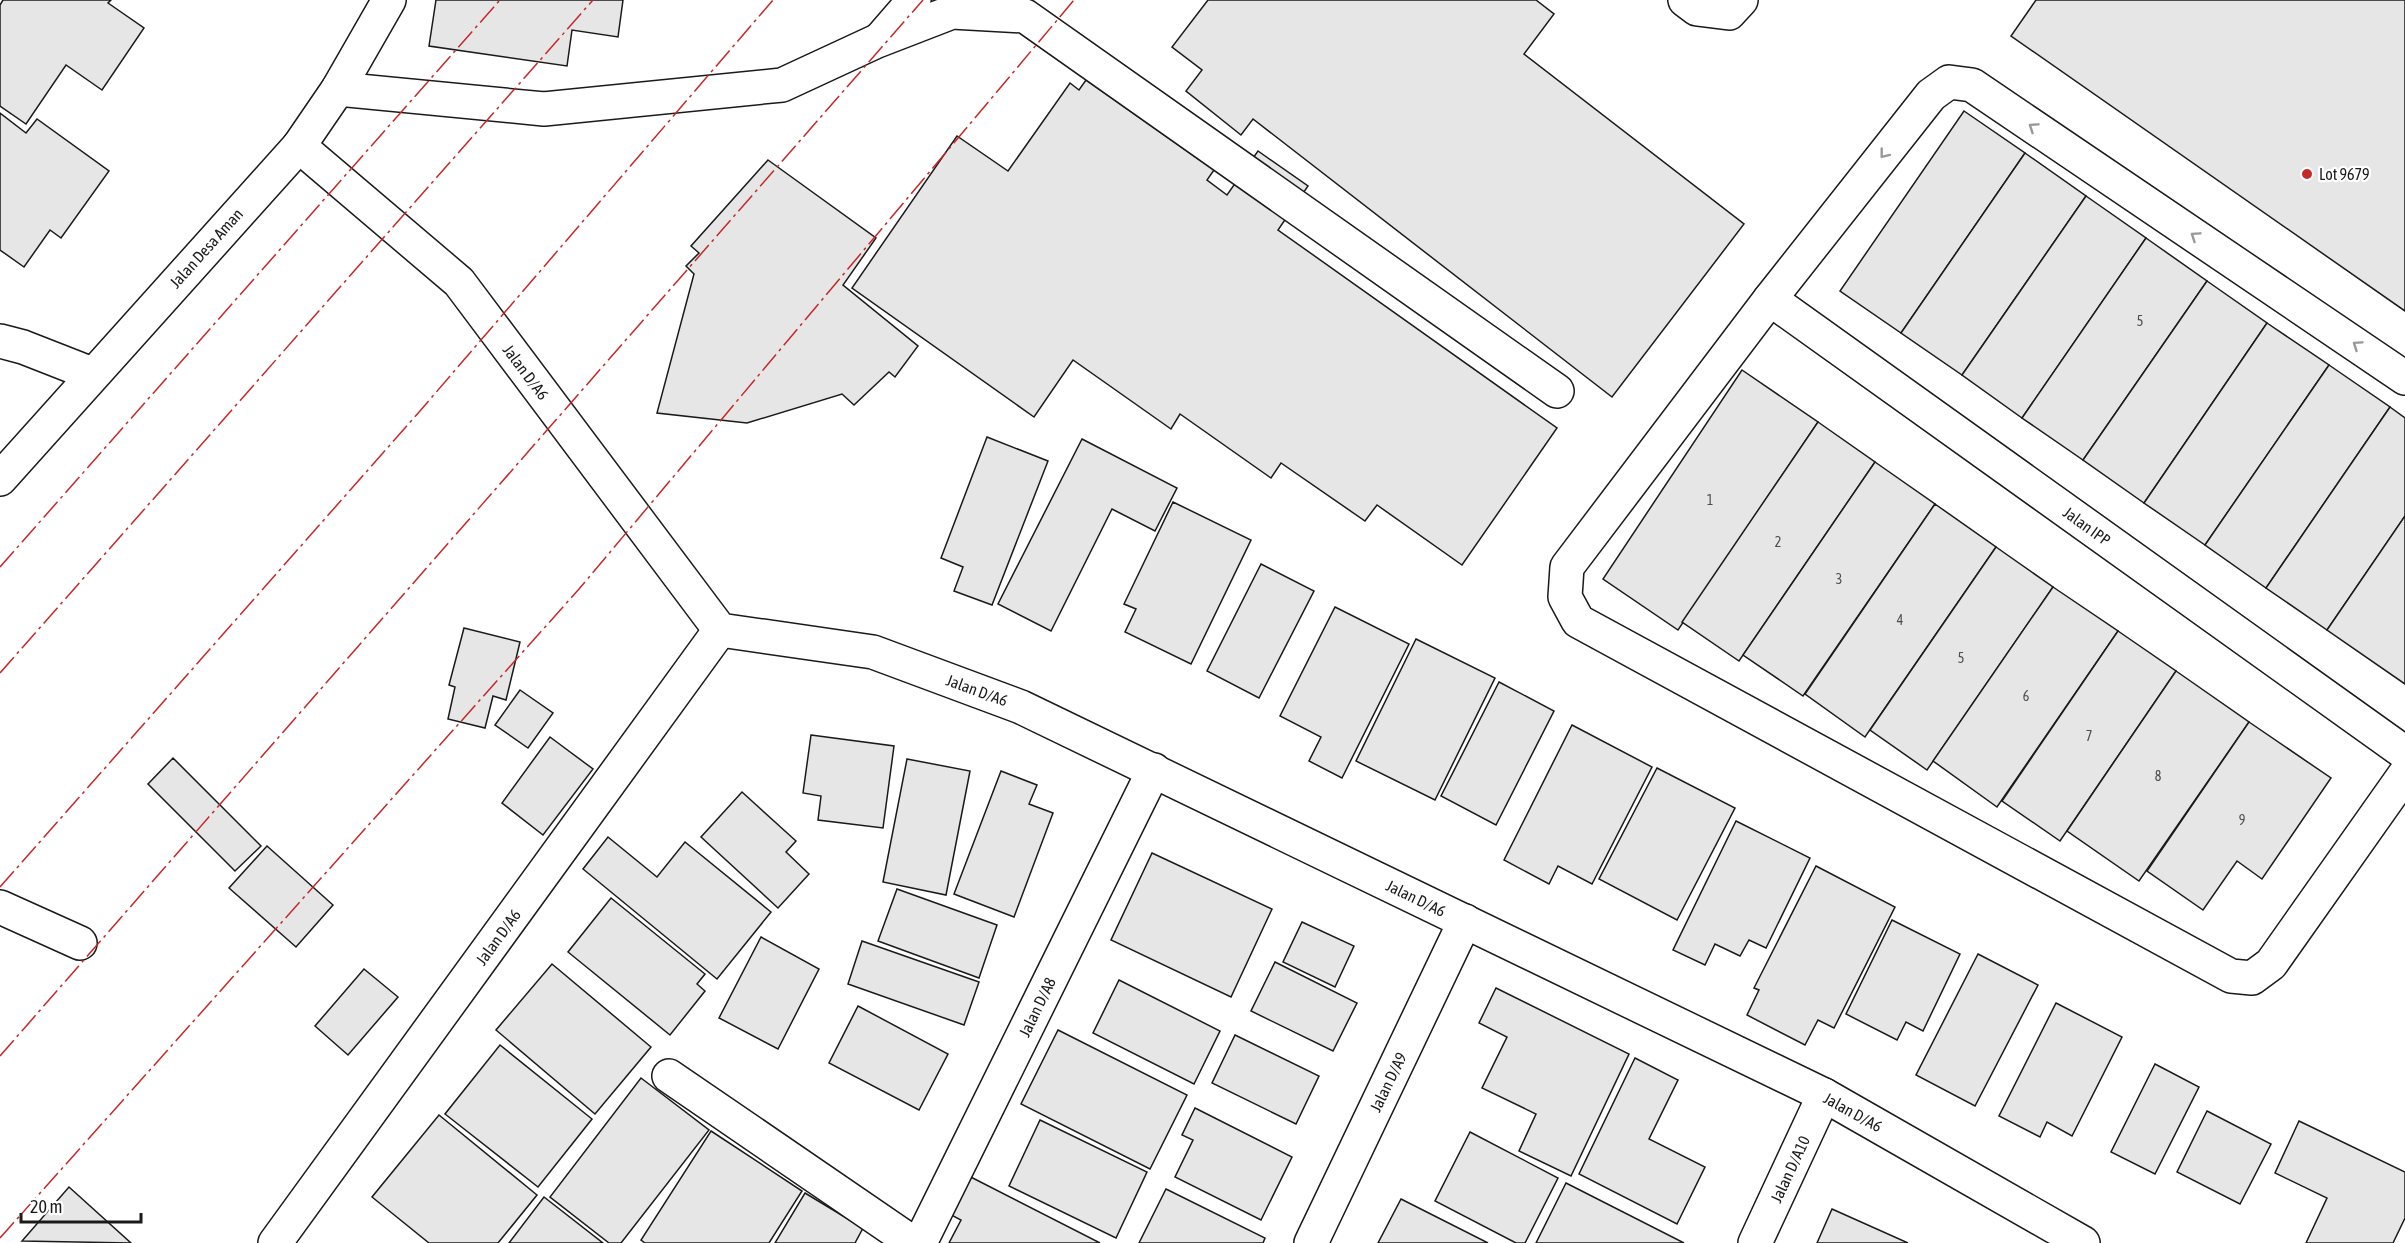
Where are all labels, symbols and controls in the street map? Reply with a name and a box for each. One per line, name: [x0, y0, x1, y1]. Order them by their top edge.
one-way arrow: [2029, 123, 2040, 134]
one-way arrow: [1881, 147, 1892, 158]
place label: Lot 9679: [2319, 165, 2370, 183]
marker: Lot 9679: [2300, 167, 2314, 181]
street label: Jalan Desa Aman: [166, 205, 246, 291]
one-way arrow: [2191, 232, 2202, 243]
house number: 5: [2137, 313, 2143, 329]
street label: Jalan D/A6: [500, 341, 552, 403]
one-way arrow: [2352, 341, 2363, 352]
house number: 1: [1707, 492, 1713, 508]
street label: Jalan IPP: [2060, 503, 2114, 549]
house number: 2: [1775, 534, 1781, 550]
house number: 3: [1836, 571, 1842, 587]
house number: 4: [1897, 612, 1904, 628]
house number: 5: [1958, 650, 1964, 666]
street label: Jalan D/A6: [944, 671, 1010, 709]
house number: 6: [2023, 688, 2030, 704]
house number: 7: [2086, 728, 2092, 744]
house number: 8: [2155, 768, 2162, 784]
house number: 9: [2239, 812, 2245, 828]
street label: Jalan D/A6: [1383, 876, 1449, 920]
street label: Jalan D/A6: [472, 906, 524, 968]
street label: Jalan D/A8: [1015, 974, 1059, 1040]
street label: Jalan D/A9: [1366, 1049, 1410, 1115]
street label: Jalan D/A6: [1821, 1089, 1885, 1135]
street label: Jalan D/A10: [1767, 1133, 1813, 1205]
scale bar: [21, 1186, 141, 1224]
text: 20 m: [30, 1196, 62, 1217]

